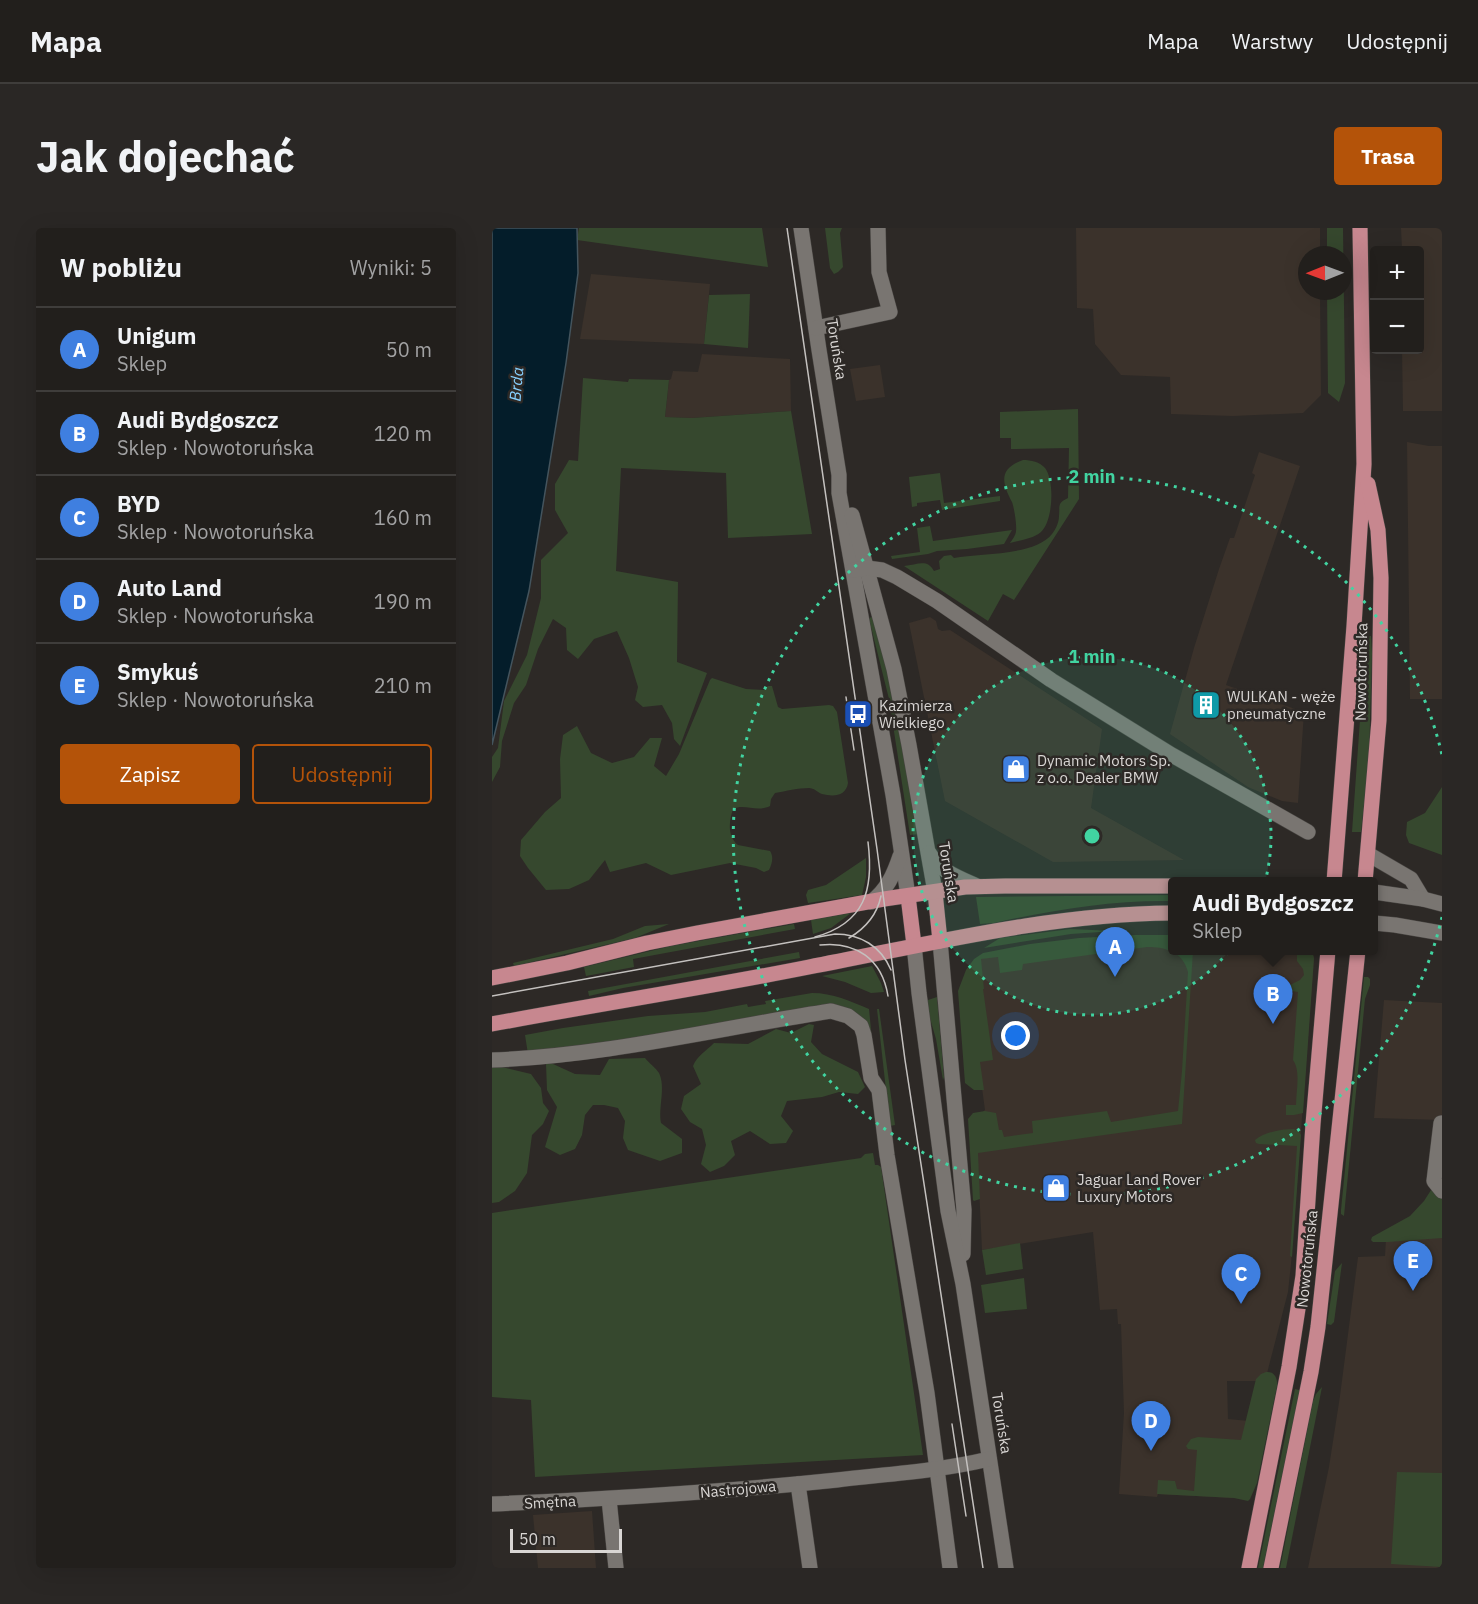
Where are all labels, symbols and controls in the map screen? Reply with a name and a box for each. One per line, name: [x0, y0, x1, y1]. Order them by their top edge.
text: Mapa: [30, 23, 102, 60]
text: Mapa: [1147, 27, 1199, 55]
text: Warstwy: [1232, 27, 1313, 55]
text: Udostępnij: [1346, 27, 1448, 55]
button: Trasa: [1334, 127, 1442, 185]
text: Jak dojechać: [36, 129, 295, 184]
north arrow: [1298, 246, 1352, 300]
map controls: [1370, 246, 1424, 354]
button: +: [1370, 246, 1424, 300]
text: W pobliżu: [60, 250, 182, 284]
text: Wyniki: 5: [350, 254, 432, 281]
button: −: [1370, 300, 1424, 354]
street label: Toruńska: [823, 317, 851, 381]
text: Unigum: [117, 321, 197, 350]
text: A: [73, 336, 86, 363]
text: 50 m: [386, 336, 432, 363]
text: Sklep: [117, 350, 167, 377]
water label: Brda: [505, 366, 527, 402]
text: Audi Bydgoszcz: [117, 405, 279, 434]
text: B: [73, 420, 86, 447]
text: 120 m: [374, 420, 432, 447]
text: Sklep · Nowotoruńska: [117, 434, 314, 461]
text: 2 min: [1068, 465, 1116, 488]
text: BYD: [117, 489, 160, 518]
text: C: [73, 504, 86, 531]
text: 160 m: [374, 504, 432, 531]
text: Sklep · Nowotoruńska: [117, 518, 314, 545]
text: Auto Land: [117, 573, 222, 602]
text: D: [73, 588, 86, 615]
text: 190 m: [374, 588, 432, 615]
text: Sklep · Nowotoruńska: [117, 602, 314, 629]
street label: Nowotoruńska: [1351, 623, 1371, 721]
text: 1 min: [1068, 645, 1116, 668]
text: Smykuś: [117, 657, 199, 686]
text: E: [73, 672, 86, 699]
text: 210 m: [374, 672, 432, 699]
text: Sklep · Nowotoruńska: [117, 686, 314, 713]
place label: WULKAN - węże pneumatyczne: [1227, 687, 1336, 723]
building icon: WULKAN - węże pneumatyczne: [1190, 689, 1222, 721]
place label: Kazimierza Wielkiego: [879, 696, 953, 732]
bus stop icon: Kazimierza Wielkiego: [842, 698, 874, 730]
button: Zapisz: [60, 744, 240, 804]
button: Udostępnij: [252, 744, 432, 804]
place label: Dynamic Motors Sp. z o.o. Dealer BMW: [1037, 751, 1171, 787]
shop icon: Dynamic Motors Sp. z o.o. Dealer BMW: [1000, 753, 1032, 785]
centre of rings: [1082, 826, 1102, 846]
street label: Toruńska: [935, 840, 963, 904]
popup: [1168, 877, 1378, 955]
text: Audi Bydgoszcz: [1192, 888, 1354, 917]
text: Sklep: [1192, 917, 1242, 944]
pin: A: [1096, 928, 1134, 977]
pin: B: [1254, 974, 1292, 1024]
your location: [1001, 1021, 1030, 1050]
place label: Jaguar Land Rover Luxury Motors: [1077, 1170, 1202, 1206]
shop icon: Jaguar Land Rover Luxury Motors: [1040, 1172, 1072, 1204]
street label: Nowotoruńska: [1292, 1209, 1322, 1309]
pin: E: [1394, 1242, 1432, 1291]
pin: C: [1222, 1254, 1260, 1304]
street label: Toruńska: [988, 1391, 1016, 1455]
pin: D: [1132, 1402, 1170, 1451]
street label: Nastrojowa: [699, 1476, 777, 1502]
street label: Smętna: [524, 1491, 576, 1513]
scale bar: [510, 1526, 622, 1554]
text: 50 m: [519, 1529, 556, 1549]

